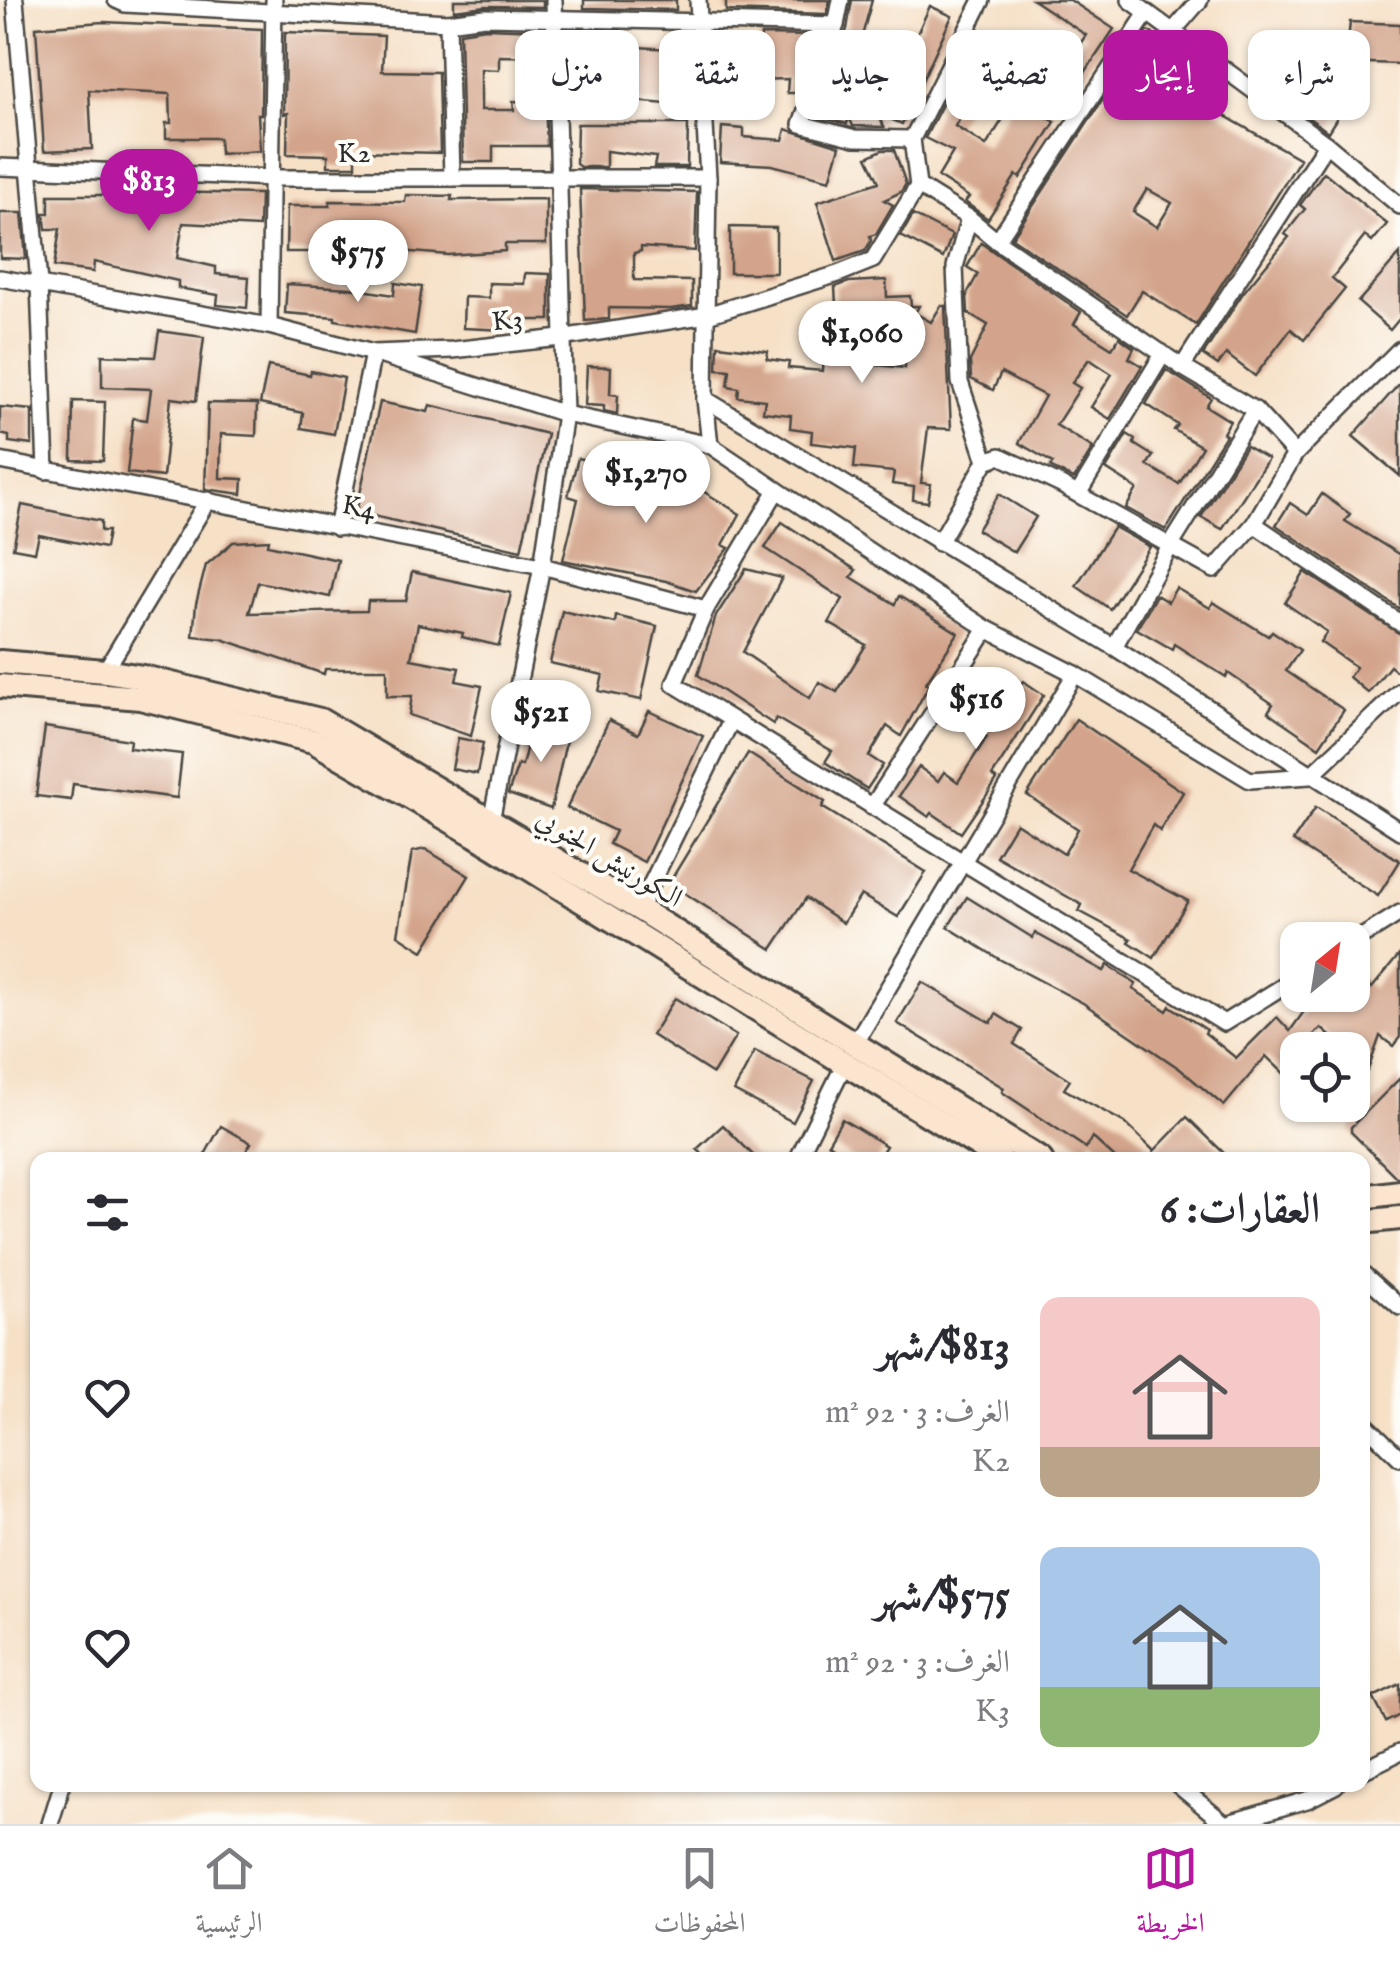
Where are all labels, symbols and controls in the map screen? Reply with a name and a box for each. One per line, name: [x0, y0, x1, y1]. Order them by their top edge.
chip: منزل: [515, 30, 639, 120]
chip: شقة: [659, 30, 775, 120]
chip: جديد: [795, 30, 926, 120]
chip: تصفية: [946, 30, 1083, 120]
chip: إيجار: [1103, 30, 1228, 120]
chip: شراء: [1248, 30, 1370, 120]
street label: K2: [337, 137, 371, 172]
pin: $813: [90, 149, 208, 234]
text: $813: [122, 161, 176, 202]
pin: $575: [299, 220, 417, 305]
text: $575: [330, 232, 386, 273]
pin: $1,060: [781, 301, 943, 386]
street label: K3: [490, 302, 524, 340]
text: $1,060: [820, 313, 904, 354]
pin: $1,270: [565, 441, 727, 526]
text: $1,270: [604, 453, 688, 494]
street label: K4: [339, 488, 379, 529]
pin: $516: [917, 667, 1035, 752]
text: $516: [949, 679, 1003, 720]
pin: $521: [482, 680, 600, 765]
text: $521: [513, 692, 569, 733]
street label: الكورنيش الجنوبي: [528, 802, 688, 919]
north arrow: [1280, 922, 1370, 1012]
map controls: [1280, 922, 1370, 1122]
button: locate: [1280, 1032, 1370, 1122]
text: العقارات: 6: [1160, 1184, 1320, 1237]
icon: filters: [80, 1185, 135, 1240]
text: $813/شهر: [876, 1321, 1010, 1374]
icon: home: [1120, 1337, 1240, 1457]
icon: heart: [80, 1370, 135, 1425]
text: الغرف: 3 · 92 m²: [825, 1393, 1010, 1434]
text: K2: [972, 1442, 1010, 1483]
text: $575/شهر: [874, 1571, 1010, 1624]
icon: home: [1120, 1587, 1240, 1707]
icon: heart: [80, 1620, 135, 1675]
text: الغرف: 3 · 92 m²: [825, 1643, 1010, 1684]
text: K3: [975, 1692, 1010, 1733]
tab: الرئيسية: [195, 1841, 263, 1950]
tab: المحفوظات: [653, 1841, 746, 1950]
tab: الخريطة: [1136, 1841, 1205, 1950]

